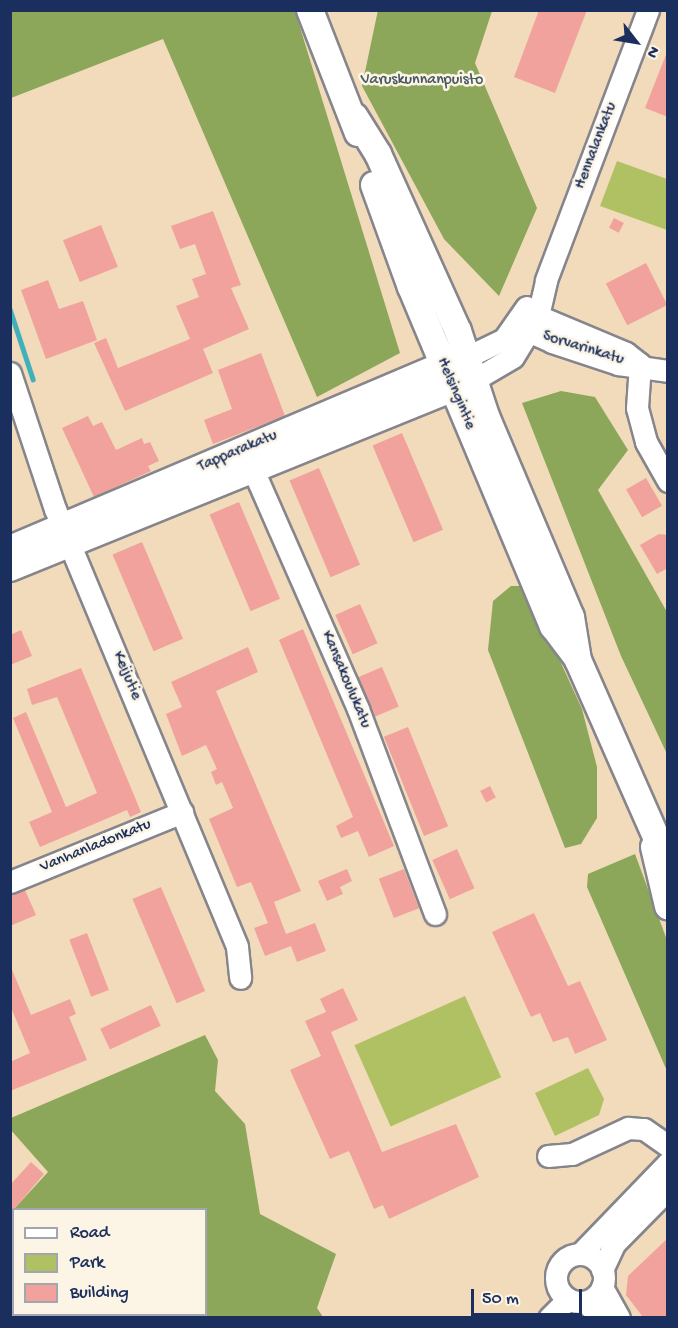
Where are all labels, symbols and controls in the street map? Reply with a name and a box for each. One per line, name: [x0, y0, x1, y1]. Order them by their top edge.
north arrow: [606, 12, 666, 72]
text: N: [641, 42, 663, 61]
park label: Varuskunnanpuisto: [361, 71, 483, 91]
street label: Hennalankatu: [572, 100, 622, 192]
street label: Sorvarinkatu: [540, 328, 626, 370]
street label: Helsingintie: [431, 355, 479, 433]
street label: Tapparakatu: [195, 427, 281, 477]
street label: Kansakoulukatu: [316, 628, 374, 732]
street label: Keijutie: [107, 649, 145, 703]
street label: Vanhanladonkatu: [38, 816, 154, 878]
legend: [12, 1208, 207, 1316]
text: Road: [70, 1223, 109, 1244]
text: Park: [70, 1253, 104, 1274]
scale bar: [474, 1277, 585, 1315]
text: Building: [70, 1283, 129, 1304]
text: 50 m: [482, 1289, 519, 1310]

